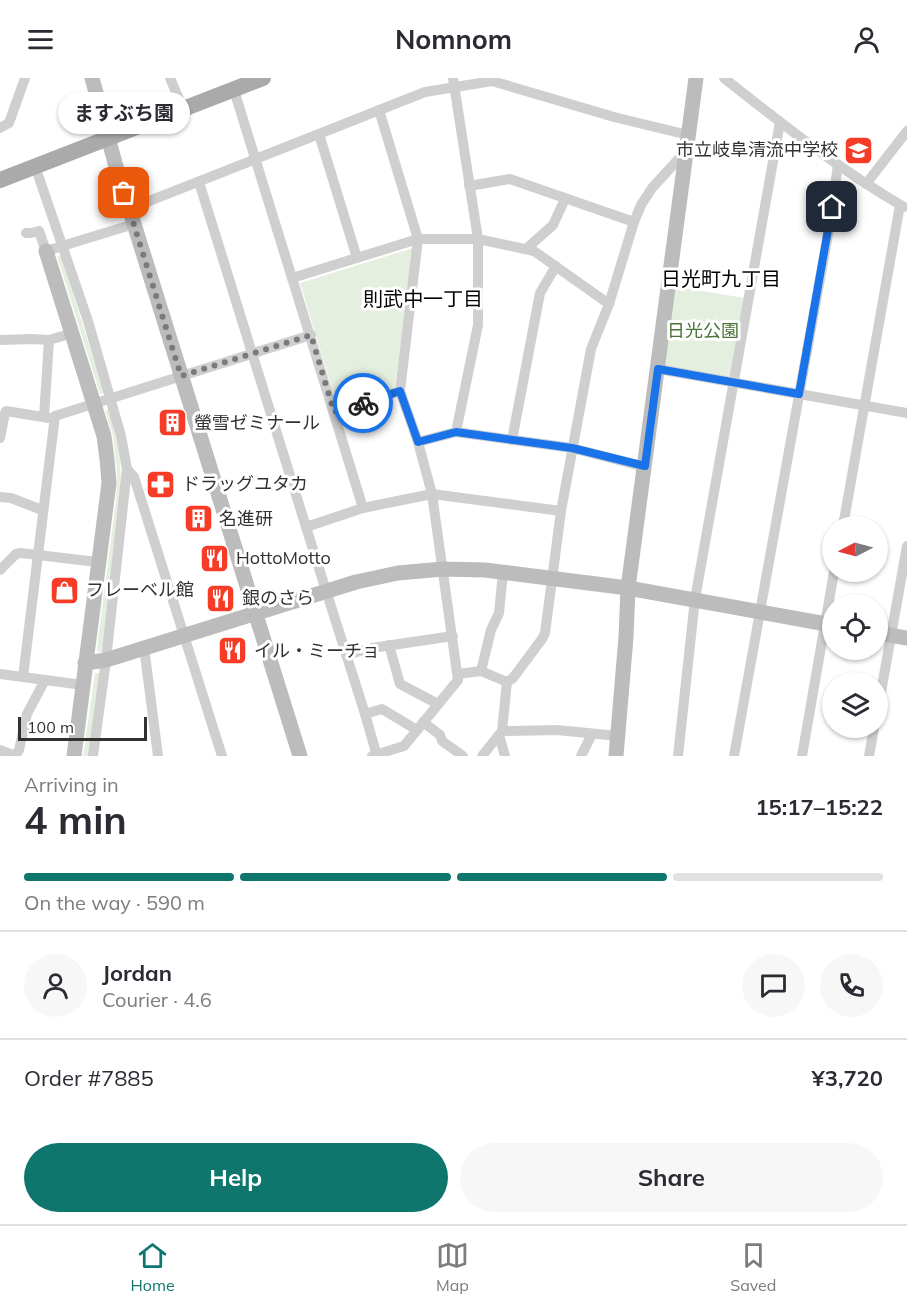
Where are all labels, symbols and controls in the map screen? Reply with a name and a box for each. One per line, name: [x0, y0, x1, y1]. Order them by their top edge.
text: Nomnom: [395, 22, 512, 56]
icon: menu: [24, 23, 57, 56]
icon: person: [850, 23, 883, 56]
callout: ますぶち園: [58, 91, 190, 133]
text: ますぶち園: [74, 100, 174, 125]
school or university icon: 市立岐阜清流中学校: [843, 134, 875, 166]
place label: 市立岐阜清流中学校: [676, 138, 838, 161]
pin: [98, 167, 149, 218]
icon: bag: [107, 176, 140, 209]
pin: [806, 181, 857, 232]
icon: home: [815, 190, 848, 223]
district label: 日光町九丁目: [661, 266, 781, 291]
district label: 則武中一丁目: [363, 286, 483, 311]
park label: 日光公園: [667, 319, 739, 342]
courier: [333, 373, 393, 433]
icon: bike: [347, 387, 380, 420]
building icon: 螢雪ゼミナール: [157, 407, 189, 439]
place label: 螢雪ゼミナール: [194, 411, 320, 434]
pharmacy icon: ドラッグユタカ: [145, 468, 177, 500]
place label: ドラッグユタカ: [182, 472, 308, 495]
building icon: 名進研: [182, 503, 214, 535]
place label: 名進研: [219, 507, 273, 530]
north arrow: [822, 516, 888, 582]
map controls: [822, 516, 888, 738]
restaurant icon: HottoMotto: [199, 542, 231, 574]
place label: HottoMotto: [236, 546, 331, 569]
shop icon: フレーベル館: [49, 574, 81, 606]
place label: フレーベル館: [86, 578, 194, 601]
restaurant icon: 銀のさら: [205, 582, 237, 614]
place label: 銀のさら: [242, 586, 314, 609]
button: locate: [822, 594, 888, 660]
restaurant icon: イル・ミーチョ: [217, 635, 249, 667]
place label: イル・ミーチョ: [254, 639, 380, 662]
button: layers: [822, 672, 888, 738]
scale bar: [18, 714, 147, 742]
text: 100 m: [27, 717, 74, 737]
text: Arriving in: [24, 772, 119, 797]
text: 15:17–15:22: [755, 793, 883, 821]
text: 4 min: [24, 795, 127, 844]
text: On the way · 590 m: [24, 890, 205, 915]
button: person: [24, 954, 87, 1017]
button: chat: [742, 954, 805, 1017]
button: phone: [820, 954, 883, 1017]
text: Jordan: [102, 959, 172, 987]
text: Courier · 4.6: [102, 987, 212, 1012]
text: Order #7885: [24, 1064, 154, 1092]
text: ¥3,720: [812, 1064, 883, 1092]
button: Help: [24, 1143, 448, 1212]
button: Share: [460, 1143, 883, 1212]
tab: Home: [131, 1239, 175, 1295]
tab: Map: [436, 1239, 469, 1295]
tab: Saved: [730, 1239, 776, 1295]

